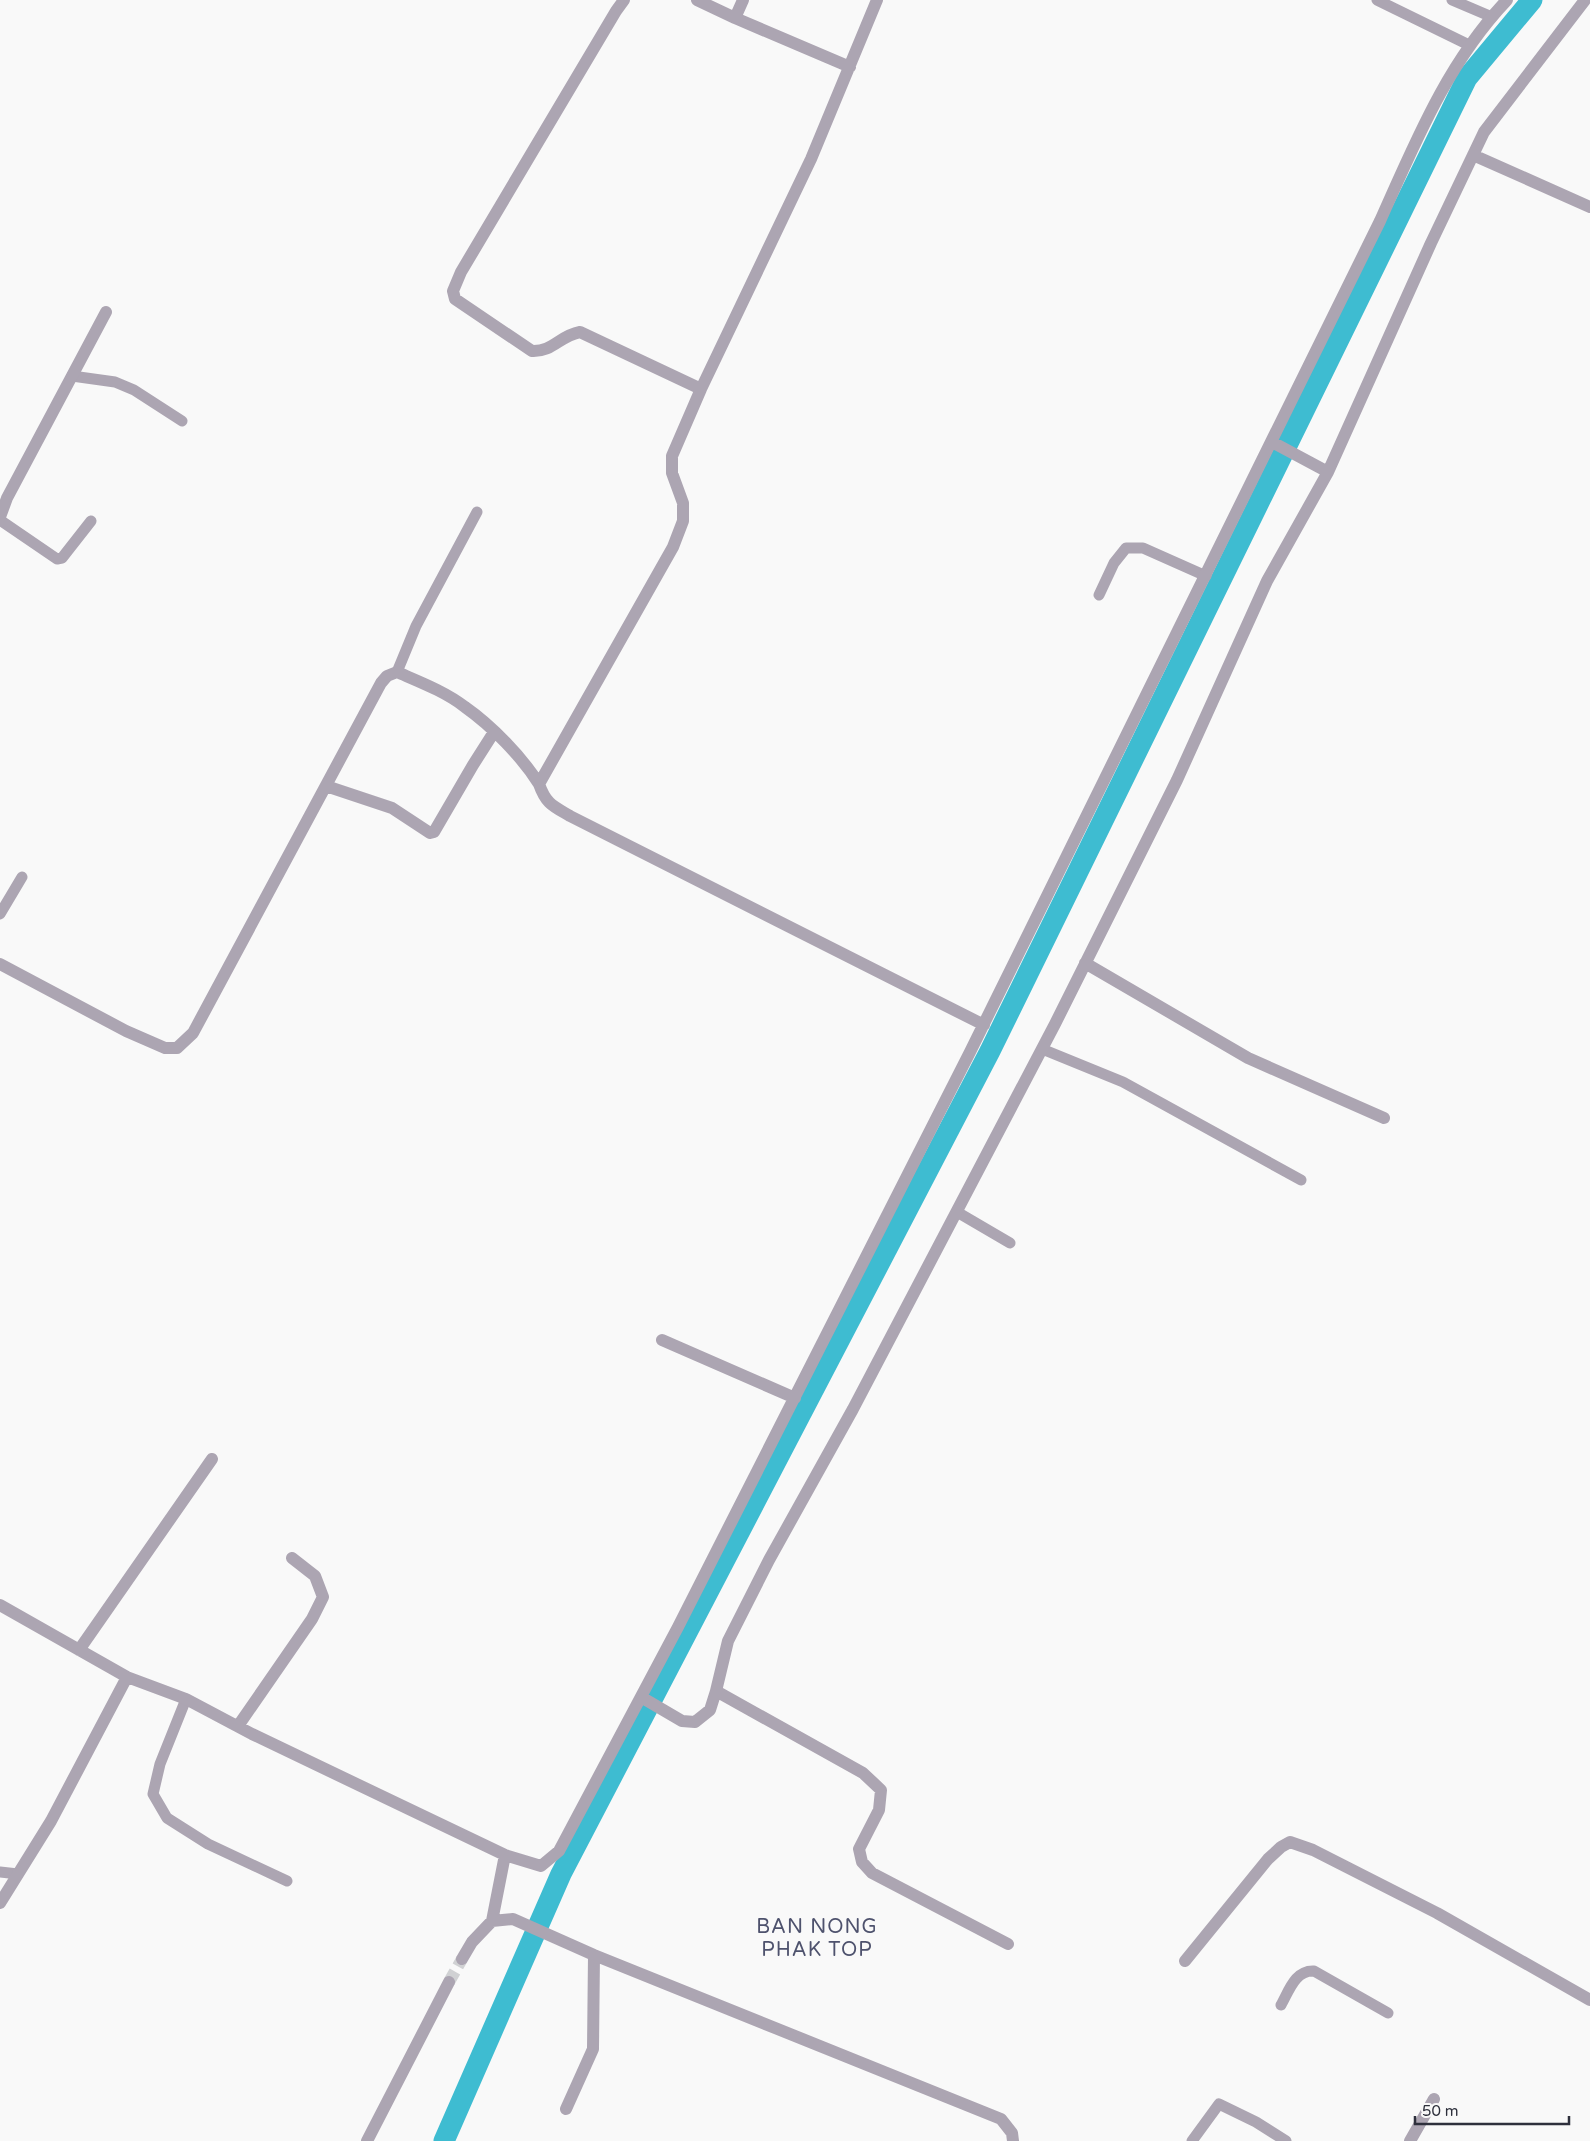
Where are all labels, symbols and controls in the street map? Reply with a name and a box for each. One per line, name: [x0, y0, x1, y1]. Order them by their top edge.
district label: BAN NONG PHAK TOP: [756, 1915, 878, 1962]
scale bar: [1415, 2094, 1569, 2126]
text: 50 m: [1422, 2102, 1459, 2120]

